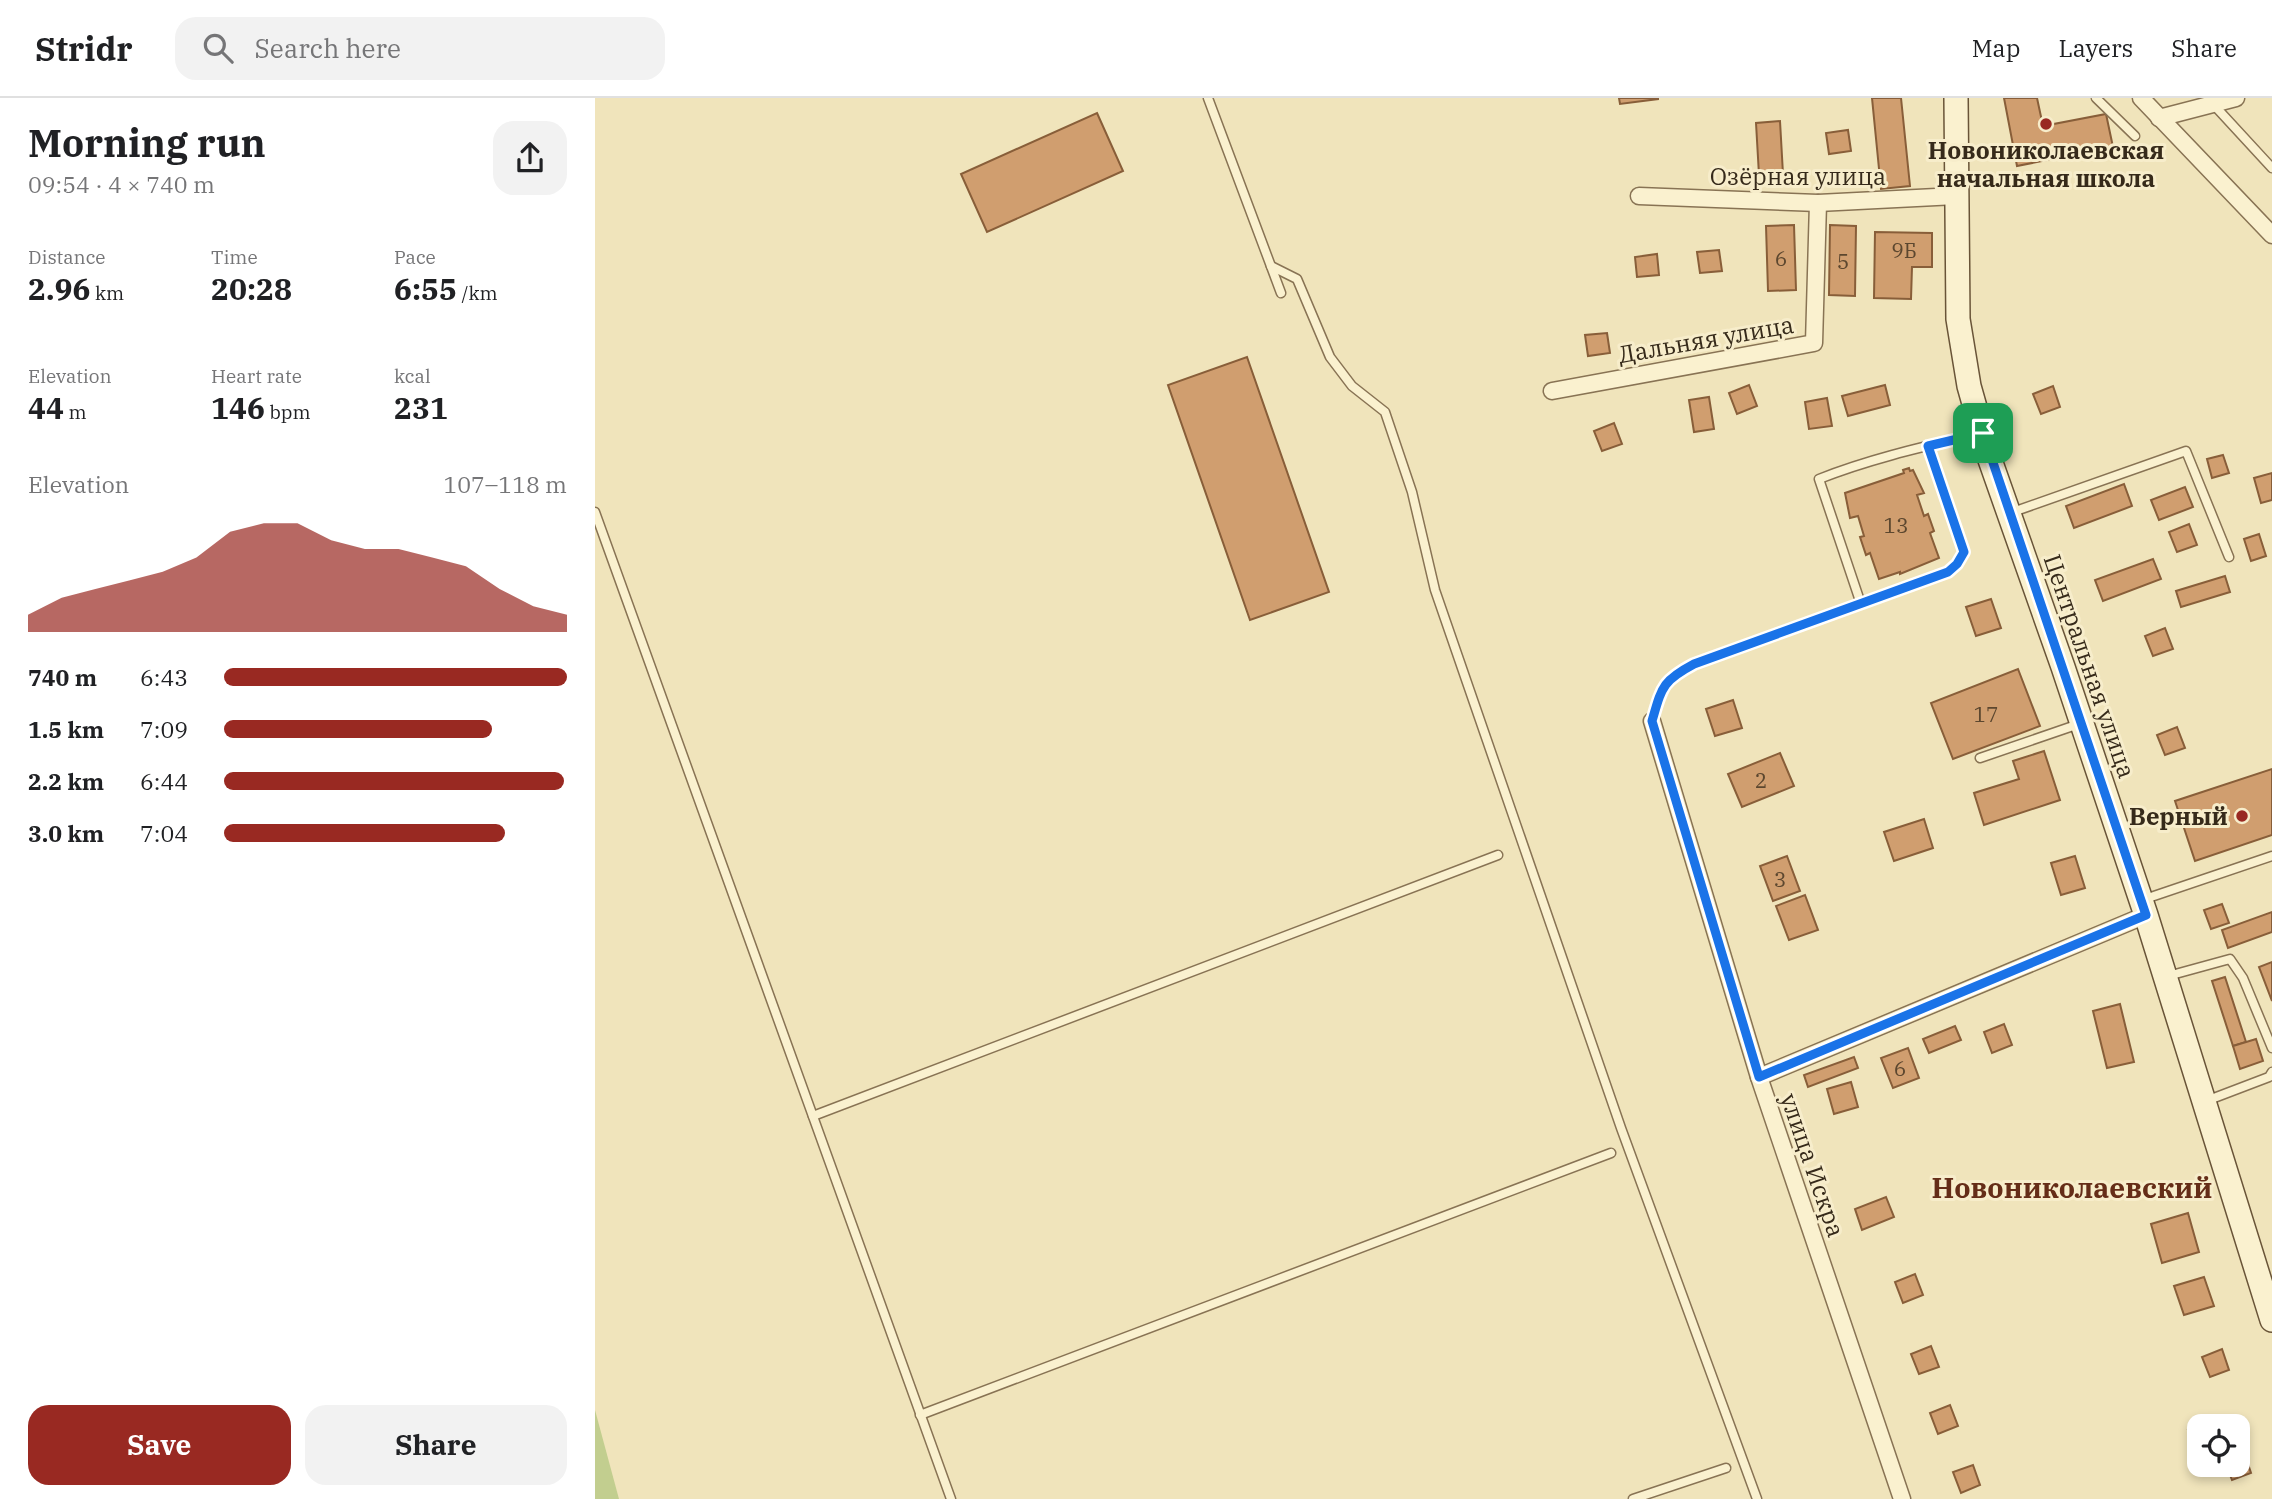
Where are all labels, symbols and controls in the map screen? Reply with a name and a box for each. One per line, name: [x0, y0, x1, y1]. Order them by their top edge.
search box: [175, 17, 665, 80]
text: Stridr: [35, 27, 133, 70]
icon: search: [199, 29, 237, 67]
text: Search here: [255, 31, 401, 65]
text: Map: [1972, 32, 2020, 64]
text: Layers: [2058, 32, 2133, 64]
text: Share: [2171, 32, 2237, 64]
marker: Новониколаевская начальная школа: [2038, 116, 2054, 132]
text: Morning run: [28, 118, 266, 167]
button: share: [493, 121, 567, 195]
place label: Новониколаевская начальная школа: [1928, 134, 2164, 194]
street label: Озёрная улица: [1710, 160, 1886, 192]
text: 09:54 · 4 × 740 m: [28, 169, 215, 199]
house number: 9Б: [1891, 236, 1917, 264]
house number: 6: [1775, 244, 1787, 272]
text: Distance: [28, 245, 106, 269]
text: Time: [211, 245, 258, 269]
text: Pace: [394, 245, 436, 269]
house number: 5: [1837, 247, 1849, 275]
text: 2.96: [28, 269, 90, 308]
text: 20:28: [211, 269, 292, 308]
text: 6:55: [394, 269, 457, 308]
text: km: [90, 281, 124, 305]
text: /km: [457, 281, 498, 305]
street label: Дальняя улица: [1616, 308, 1796, 370]
text: Elevation: [28, 364, 112, 388]
text: Heart rate: [211, 364, 302, 388]
text: kcal: [394, 364, 431, 388]
text: 44: [28, 388, 64, 427]
text: 146: [211, 388, 265, 427]
text: 231: [394, 388, 448, 427]
text: m: [64, 400, 87, 424]
text: bpm: [265, 400, 311, 424]
pin: [1953, 403, 2013, 463]
icon: arrive: [1964, 414, 2002, 452]
text: Elevation: [28, 469, 129, 499]
text: 107–118 m: [443, 469, 567, 499]
house number: 13: [1883, 511, 1909, 539]
street label: Центральная улица: [2037, 550, 2143, 782]
text: 740 m: [28, 662, 97, 692]
text: 6:43: [140, 662, 188, 692]
house number: 17: [1973, 700, 1999, 728]
text: 1.5 km: [28, 714, 104, 744]
text: 7:09: [140, 714, 188, 744]
text: 2.2 km: [28, 766, 104, 796]
text: 6:44: [140, 766, 188, 796]
house number: 2: [1755, 766, 1767, 794]
place label: Верный: [2129, 800, 2228, 832]
marker: Верный: [2234, 808, 2250, 824]
text: 3.0 km: [28, 818, 104, 848]
text: 7:04: [140, 818, 188, 848]
house number: 3: [1774, 865, 1786, 893]
house number: 6: [1894, 1054, 1906, 1082]
street label: улица Искра: [1773, 1089, 1853, 1241]
district label: Новониколаевский: [1931, 1169, 2213, 1206]
button: Save: [28, 1405, 291, 1485]
button: Share: [305, 1405, 567, 1485]
map controls: [2187, 1414, 2250, 1477]
button: locate: [2187, 1414, 2250, 1477]

